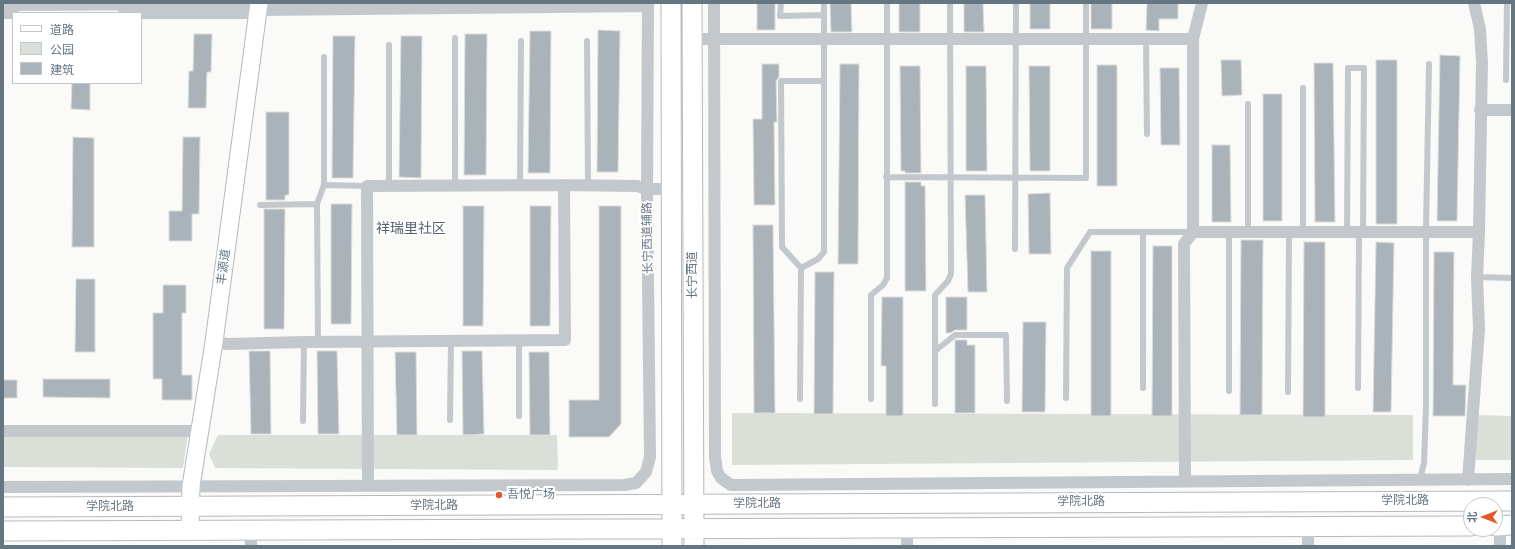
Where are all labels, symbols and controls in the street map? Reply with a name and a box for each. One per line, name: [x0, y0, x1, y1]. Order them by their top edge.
legend: [12, 12, 142, 84]
text: 道路: [50, 23, 74, 37]
text: 公园: [50, 43, 74, 57]
text: 建筑: [50, 63, 74, 77]
street label: 长宁西道辅路: [640, 202, 656, 274]
district label: 祥瑞里社区: [376, 221, 446, 237]
street label: 丰源道: [214, 248, 234, 286]
street label: 长宁西道: [686, 251, 700, 299]
place label: 吾悦广场: [507, 488, 555, 502]
marker: 吾悦广场: [494, 490, 504, 500]
street label: 学院北路: [1381, 494, 1429, 508]
street label: 学院北路: [1057, 495, 1105, 509]
street label: 学院北路: [733, 497, 781, 511]
north arrow: [1463, 497, 1503, 537]
street label: 学院北路: [410, 499, 458, 513]
street label: 学院北路: [86, 500, 134, 514]
text: 北: [1466, 512, 1478, 523]

